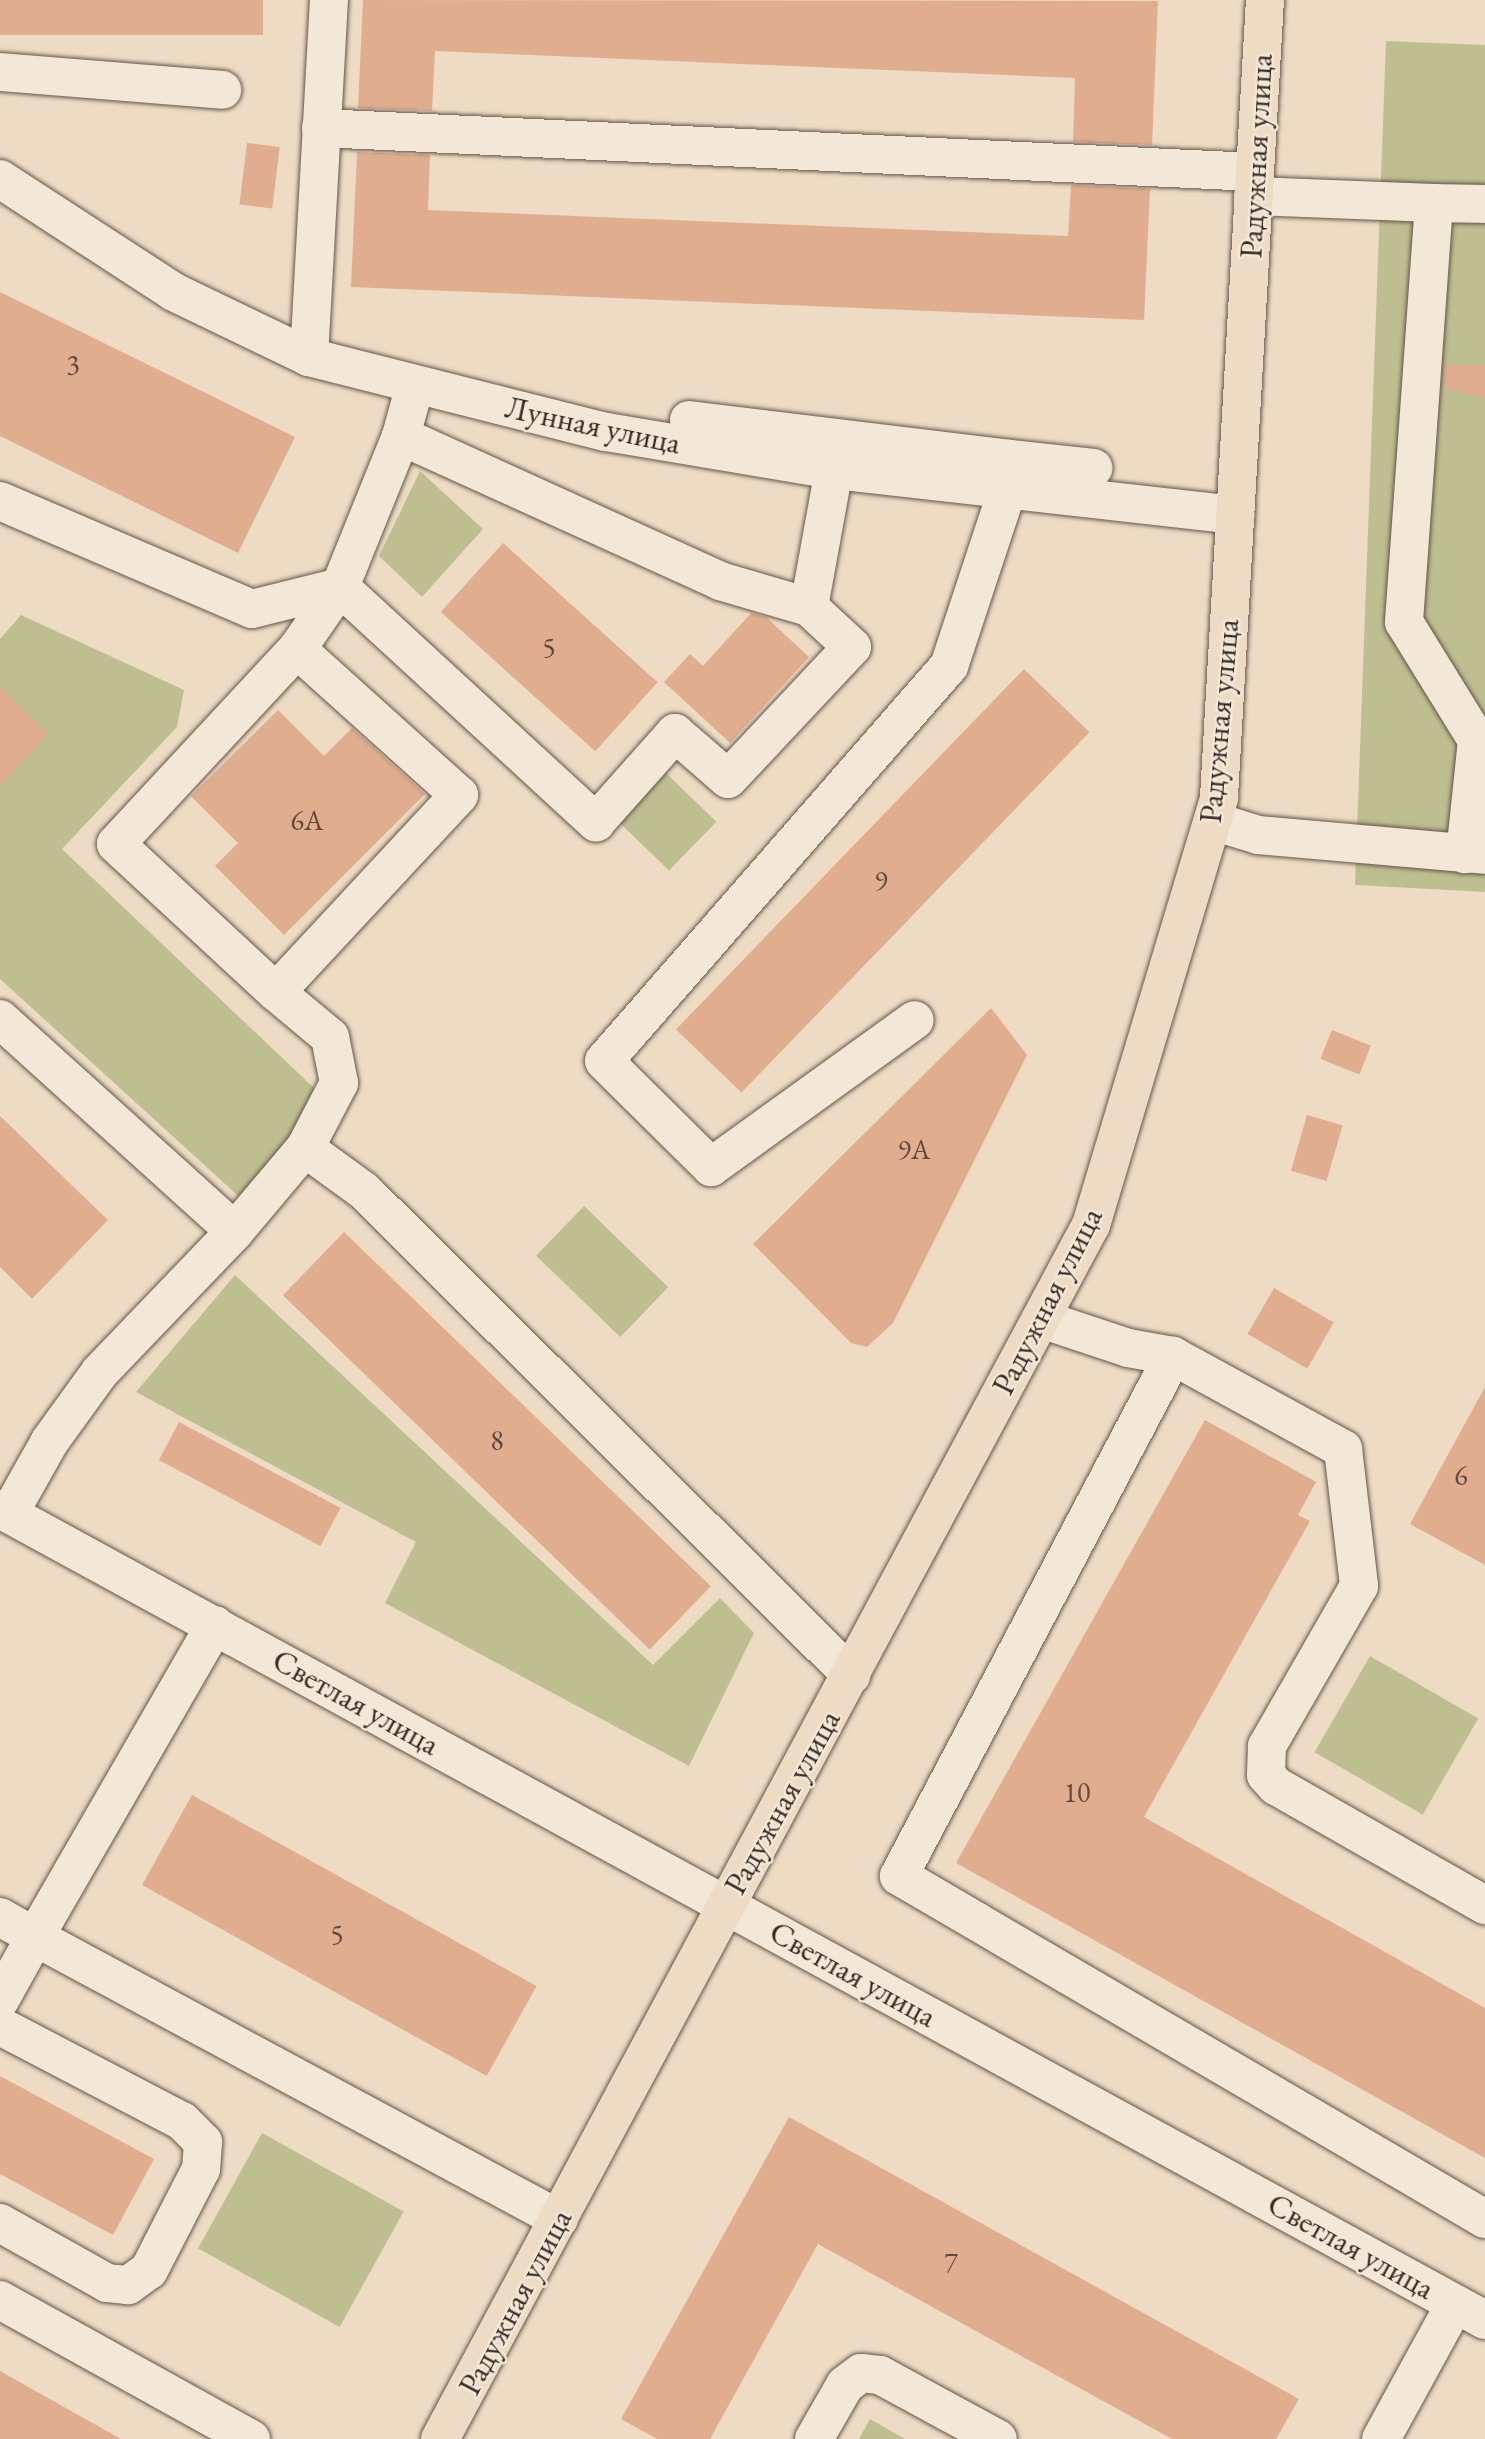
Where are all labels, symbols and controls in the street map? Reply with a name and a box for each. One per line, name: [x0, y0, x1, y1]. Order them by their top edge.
street label: Радужная улица: [1231, 53, 1281, 259]
house number: 3: [66, 347, 80, 381]
street label: Лунная улица: [502, 388, 684, 462]
street label: Радужная улица: [1191, 617, 1247, 825]
house number: 5: [542, 630, 556, 664]
house number: 6А: [291, 803, 323, 837]
house number: 9: [874, 863, 888, 897]
house number: 9А: [898, 1132, 930, 1166]
street label: Радужная улица: [983, 1201, 1111, 1401]
house number: 8: [490, 1423, 504, 1457]
house number: 6: [1454, 1458, 1468, 1492]
street label: Светлая улица: [266, 1640, 446, 1764]
street label: Радужная улица: [716, 1703, 848, 1901]
house number: 10: [1064, 1775, 1090, 1809]
street label: Светлая улица: [763, 1912, 943, 2036]
house number: 5: [330, 1917, 344, 1951]
street label: Светлая улица: [1261, 2184, 1441, 2308]
street label: Радужная улица: [450, 2203, 580, 2401]
house number: 7: [944, 2245, 958, 2279]

